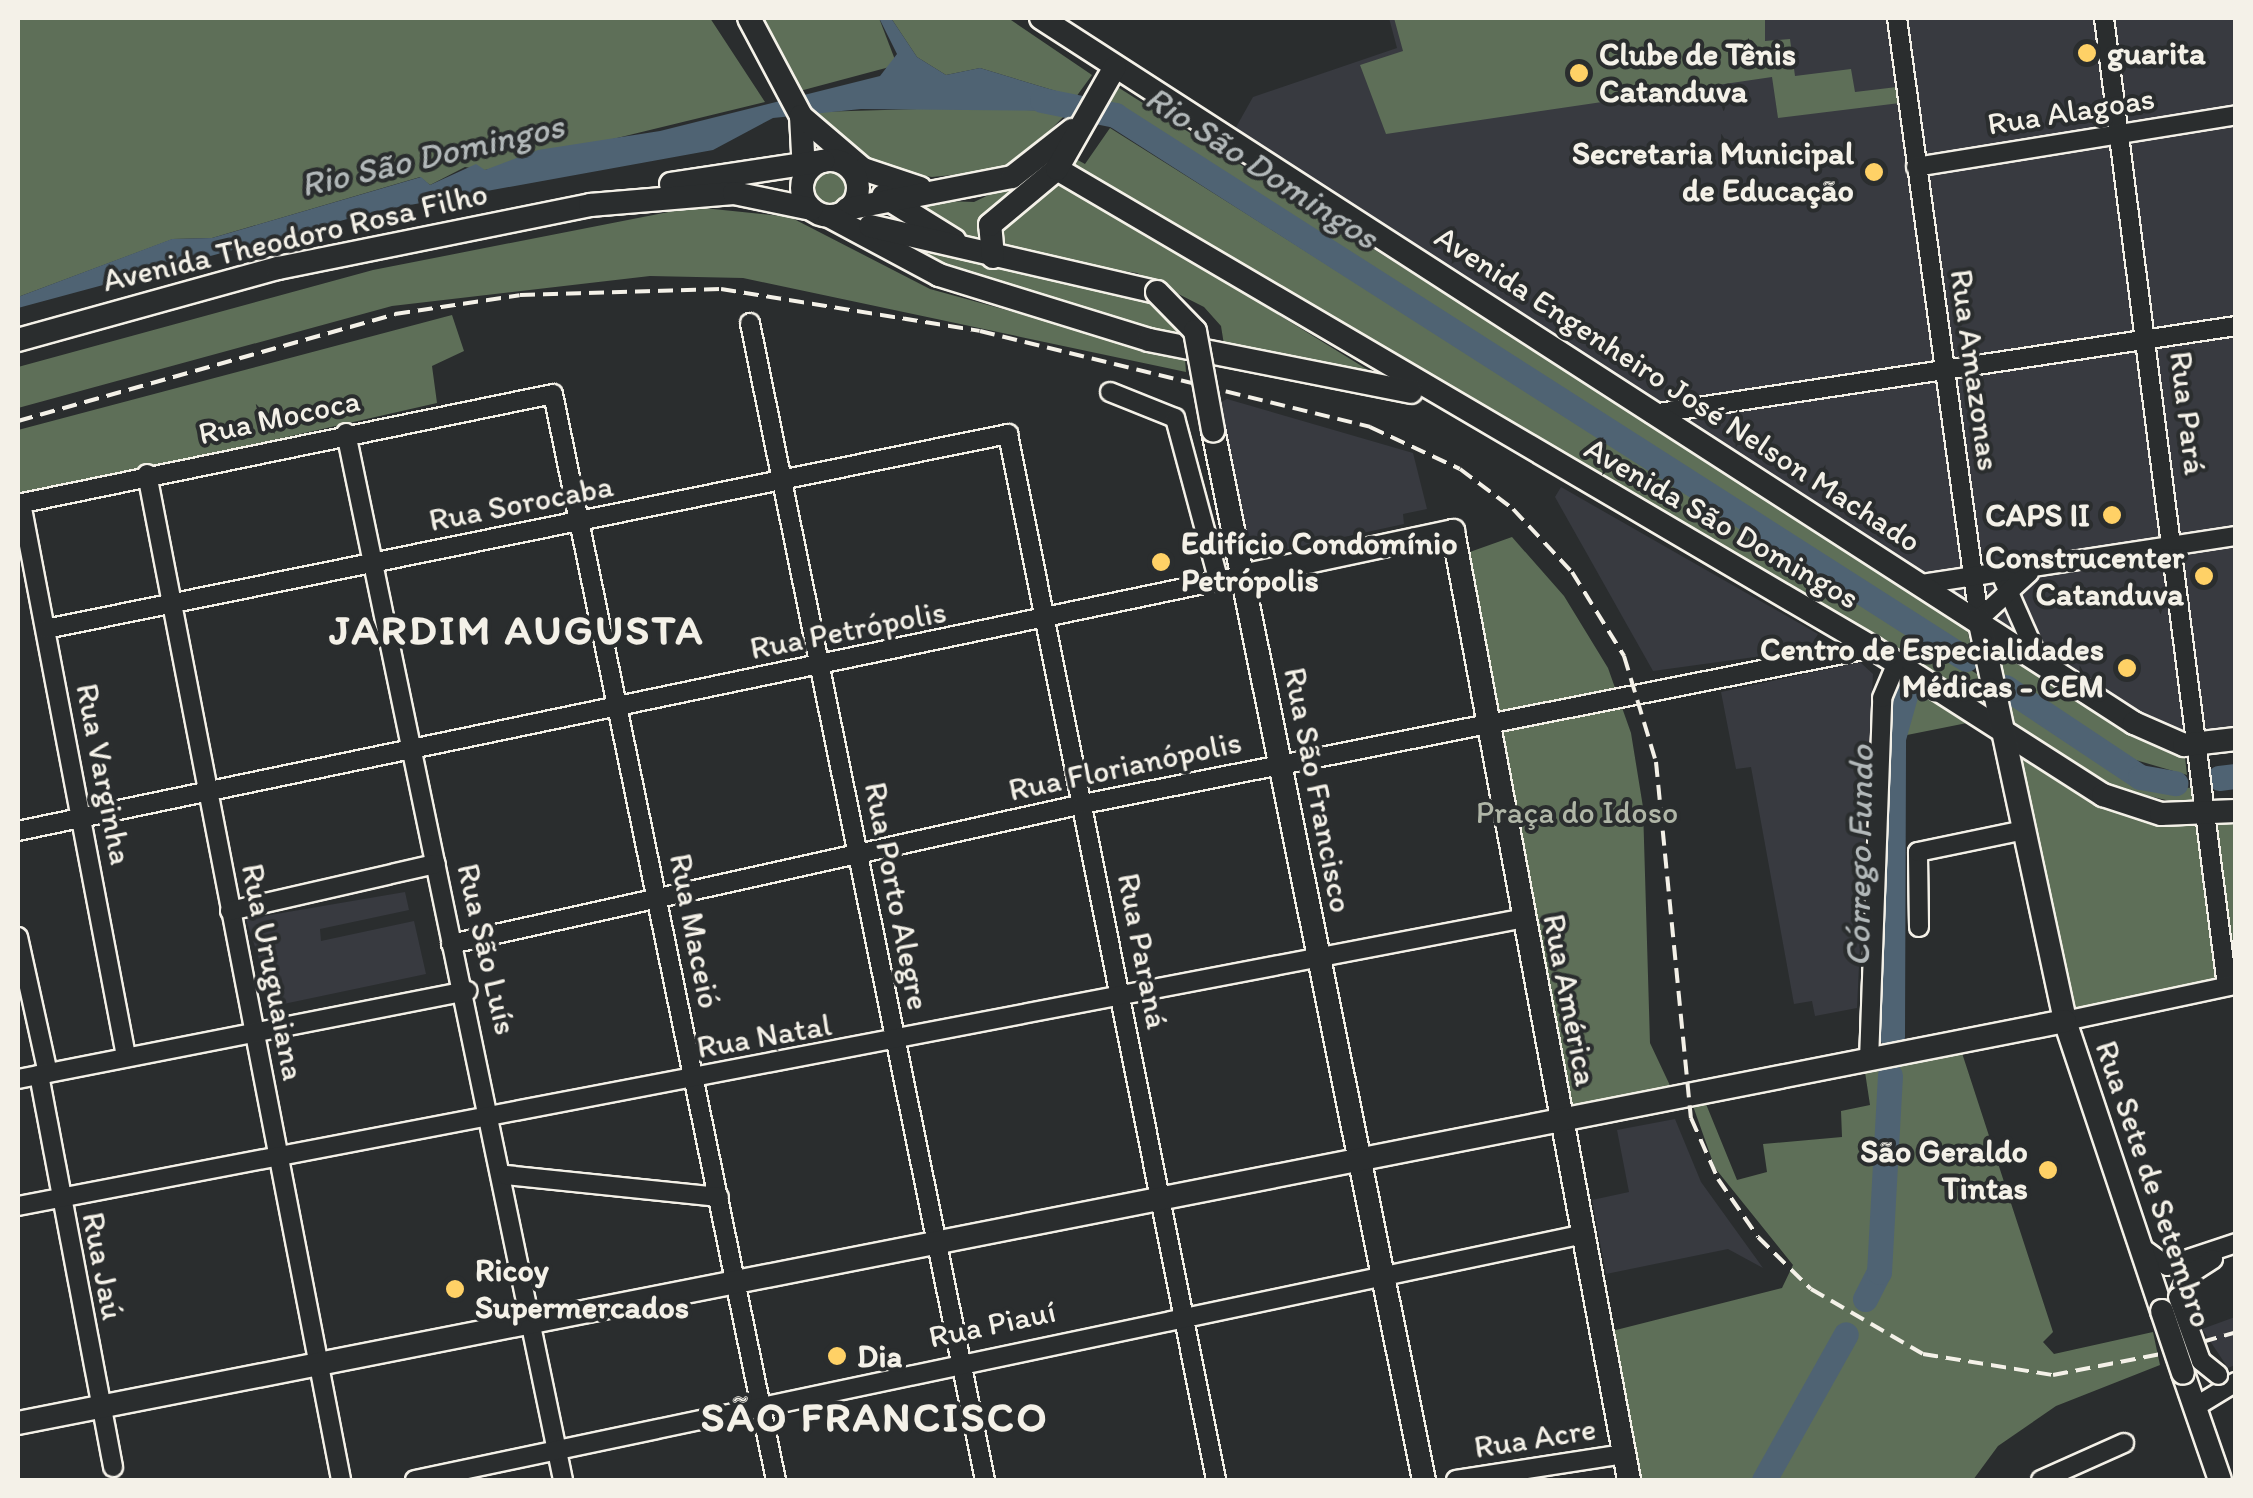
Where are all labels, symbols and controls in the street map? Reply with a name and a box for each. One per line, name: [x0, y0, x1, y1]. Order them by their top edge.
place label: guarita: [2107, 34, 2206, 72]
place label: Clube de Tênis Catanduva: [1599, 36, 1796, 111]
marker: guarita: [2076, 42, 2098, 64]
marker: Clube de Tênis Catanduva: [1568, 62, 1590, 84]
water label: Rio São Domingos: [1138, 76, 1386, 258]
street label: Rua Alagoas: [1984, 79, 2158, 143]
water label: Rio São Domingos: [296, 104, 568, 206]
place label: Secretaria Municipal de Educação: [1572, 135, 1854, 210]
marker: Secretaria Municipal de Educação: [1863, 161, 1885, 183]
street label: Avenida Theodoro Rosa Filho: [100, 174, 490, 300]
street label: Avenida Engenheiro José Nelson Machado: [1428, 218, 1928, 560]
street label: Rua Amazonas: [1942, 266, 2008, 474]
street label: Rua Pará: [2161, 349, 2215, 477]
street label: Rua Mococa: [195, 381, 363, 453]
street label: Avenida São Domingos: [1578, 429, 1866, 617]
street label: Rua Sorocaba: [425, 466, 617, 540]
place label: CAPS II: [1985, 496, 2090, 534]
marker: CAPS II: [2099, 502, 2125, 528]
place label: Edifício Condomínio Petrópolis: [1181, 525, 1458, 600]
place label: Construcenter Catanduva: [1985, 539, 2184, 614]
marker: Edifício Condomínio Petrópolis: [1150, 551, 1172, 573]
marker: Construcenter Catanduva: [2193, 565, 2215, 587]
street label: Rua Petrópolis: [747, 592, 949, 668]
district label: JARDIM AUGUSTA: [330, 605, 704, 655]
place label: Centro de Especialidades Médicas - CEM: [1762, 631, 2104, 706]
marker: Centro de Especialidades Médicas - CEM: [2114, 655, 2140, 681]
street label: Rua São Francisco: [1275, 664, 1361, 916]
street label: Rua Varginha: [68, 680, 140, 868]
street label: Rua Florianópolis: [1005, 722, 1245, 810]
water label: Córrego Fundo: [1836, 745, 1882, 967]
street label: Rua Porto Alegre: [856, 779, 938, 1013]
park label: Praça do Idoso: [1475, 793, 1679, 831]
street label: Rua Maceió: [661, 851, 729, 1011]
street label: Rua Uruguaiana: [233, 860, 313, 1084]
street label: Rua São Luís: [449, 860, 525, 1038]
street label: Rua Paraná: [1109, 871, 1177, 1031]
street label: Rua América: [1535, 911, 1605, 1089]
street label: Rua Natal: [694, 1005, 834, 1067]
street label: Rua Sete de Setembro: [2087, 1036, 2221, 1332]
place label: São Geraldo Tintas: [1861, 1133, 2028, 1208]
marker: São Geraldo Tintas: [2037, 1159, 2059, 1181]
street label: Rua Jaú: [74, 1209, 132, 1323]
place label: Ricoy Supermercados: [475, 1252, 689, 1327]
marker: Ricoy Supermercados: [444, 1278, 466, 1300]
street label: Rua Piauí: [925, 1292, 1059, 1356]
place label: Dia: [857, 1337, 902, 1375]
marker: Dia: [826, 1345, 848, 1367]
district label: SÃO FRANCISCO: [703, 1392, 1047, 1442]
street label: Rua Acre: [1471, 1409, 1599, 1467]

